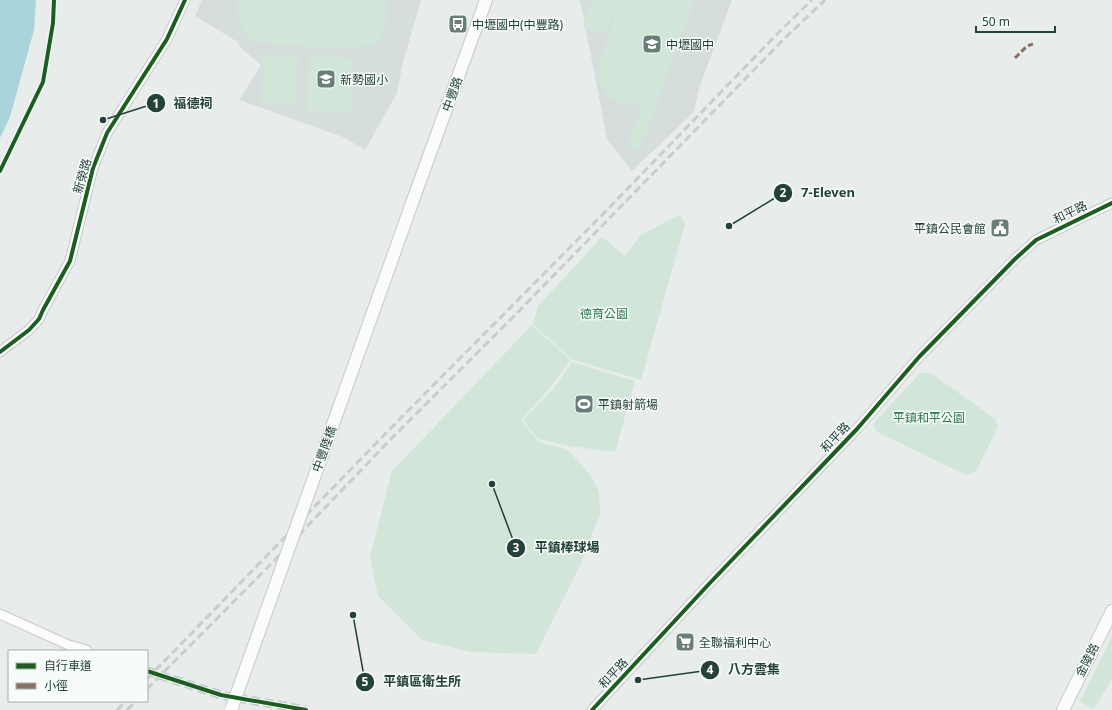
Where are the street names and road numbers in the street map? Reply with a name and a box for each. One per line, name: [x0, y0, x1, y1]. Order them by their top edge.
street label: 中豐路: [438, 74, 466, 114]
street label: 新榮路: [69, 156, 95, 196]
street label: 和平路: [1050, 196, 1090, 228]
street label: 和平路: [817, 418, 853, 456]
street label: 中豐陸橋: [308, 424, 340, 474]
street label: 金陵路: [1071, 640, 1103, 680]
street label: 和平路: [595, 654, 631, 692]

